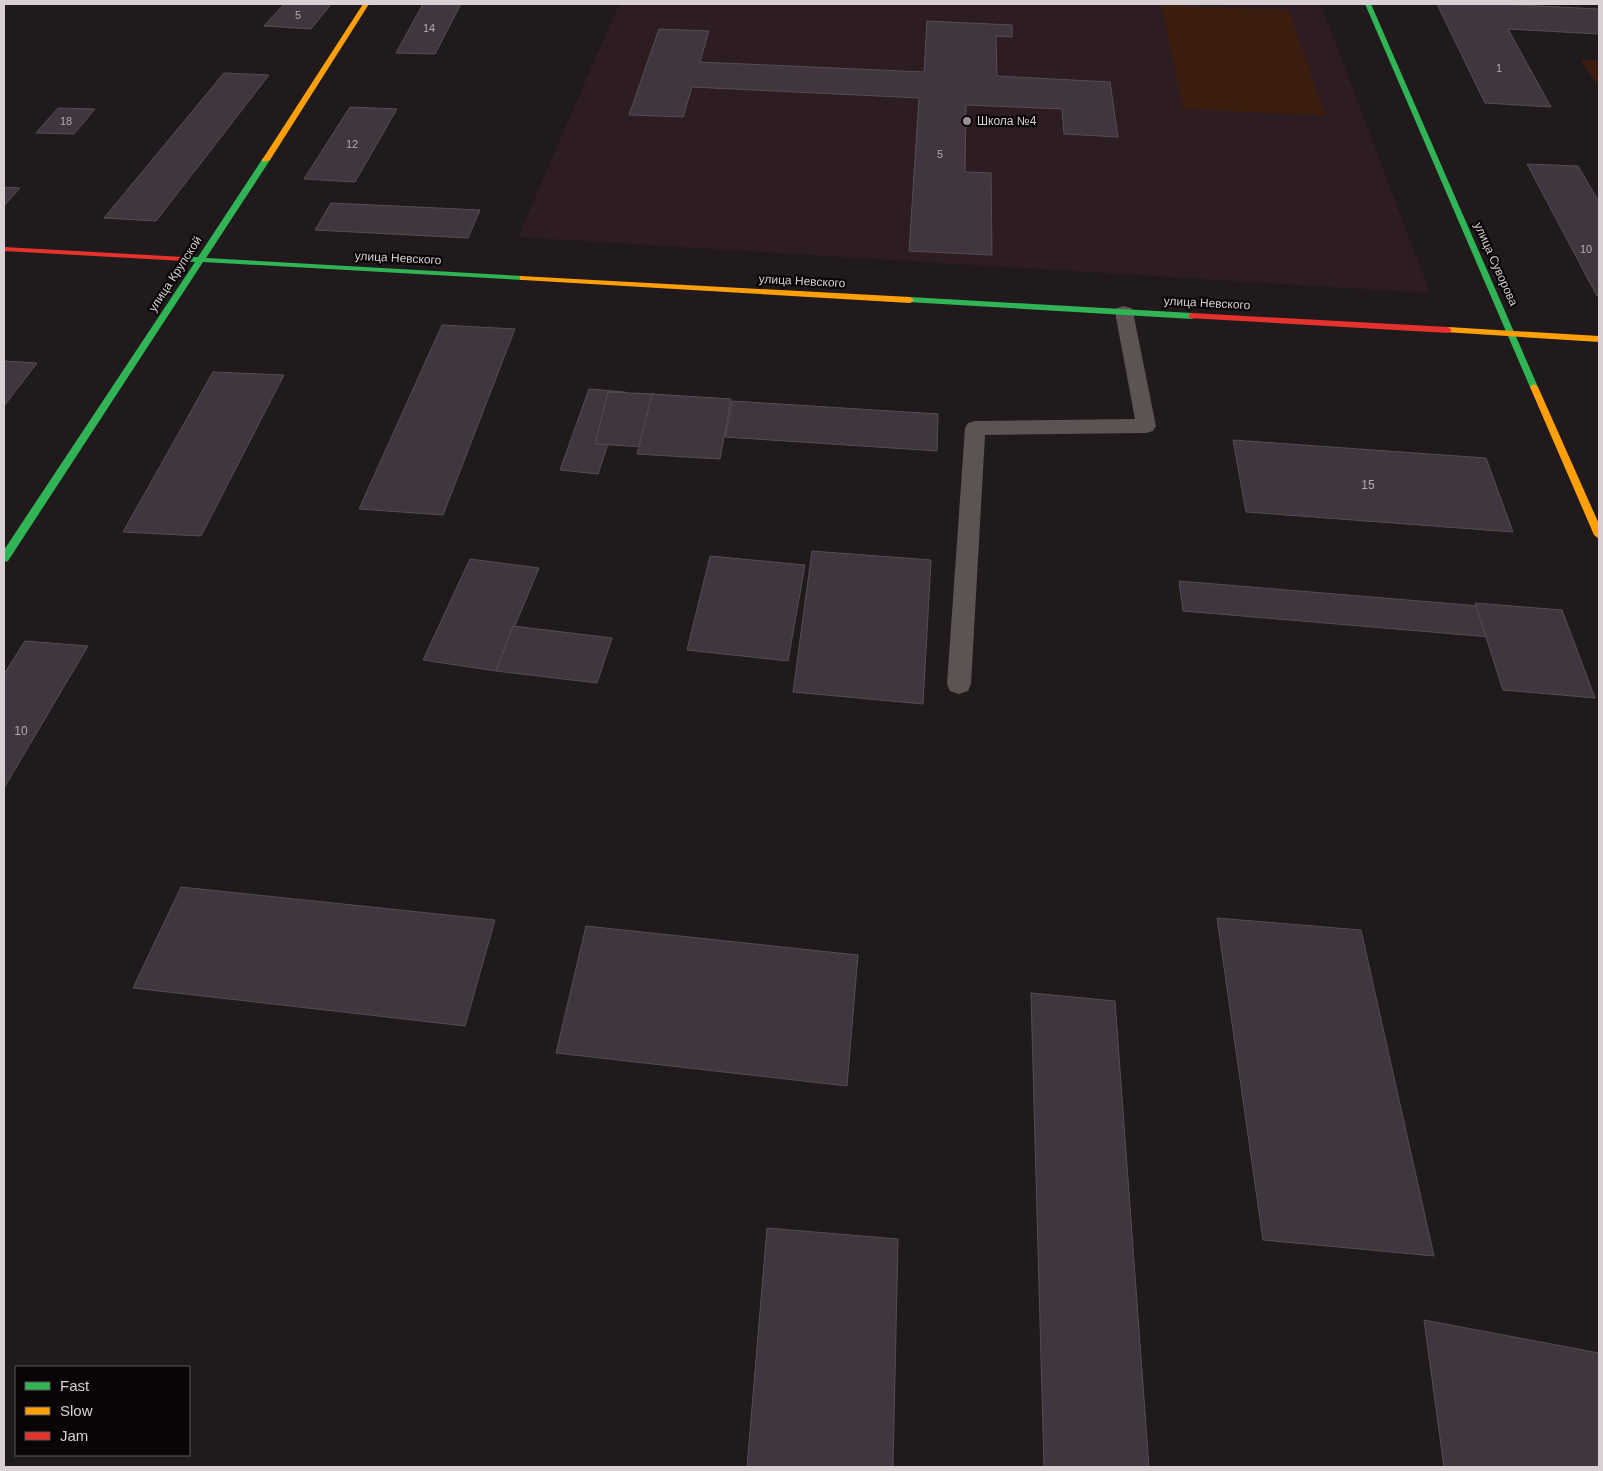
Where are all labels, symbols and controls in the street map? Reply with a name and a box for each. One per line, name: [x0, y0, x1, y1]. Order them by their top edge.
house number: 5: [295, 9, 301, 21]
house number: 14: [423, 22, 435, 34]
house number: 1: [1496, 62, 1502, 74]
place label: Школа №4: [977, 114, 1037, 128]
house number: 18: [60, 115, 72, 127]
marker: Школа №4: [961, 115, 973, 127]
house number: 12: [346, 138, 358, 150]
house number: 5: [937, 148, 943, 160]
street label: улица Суворова: [1471, 220, 1521, 308]
street label: улица Крупской: [145, 234, 205, 314]
house number: 10: [1580, 243, 1592, 255]
street label: улица Невского: [354, 249, 442, 267]
street label: улица Невского: [758, 272, 846, 290]
street label: улица Невского: [1163, 294, 1251, 312]
house number: 15: [1361, 478, 1375, 492]
house number: 10: [14, 724, 28, 738]
legend: [15, 1366, 190, 1456]
text: Fast: [60, 1377, 90, 1394]
text: Slow: [60, 1402, 93, 1419]
text: Jam: [60, 1427, 88, 1444]

